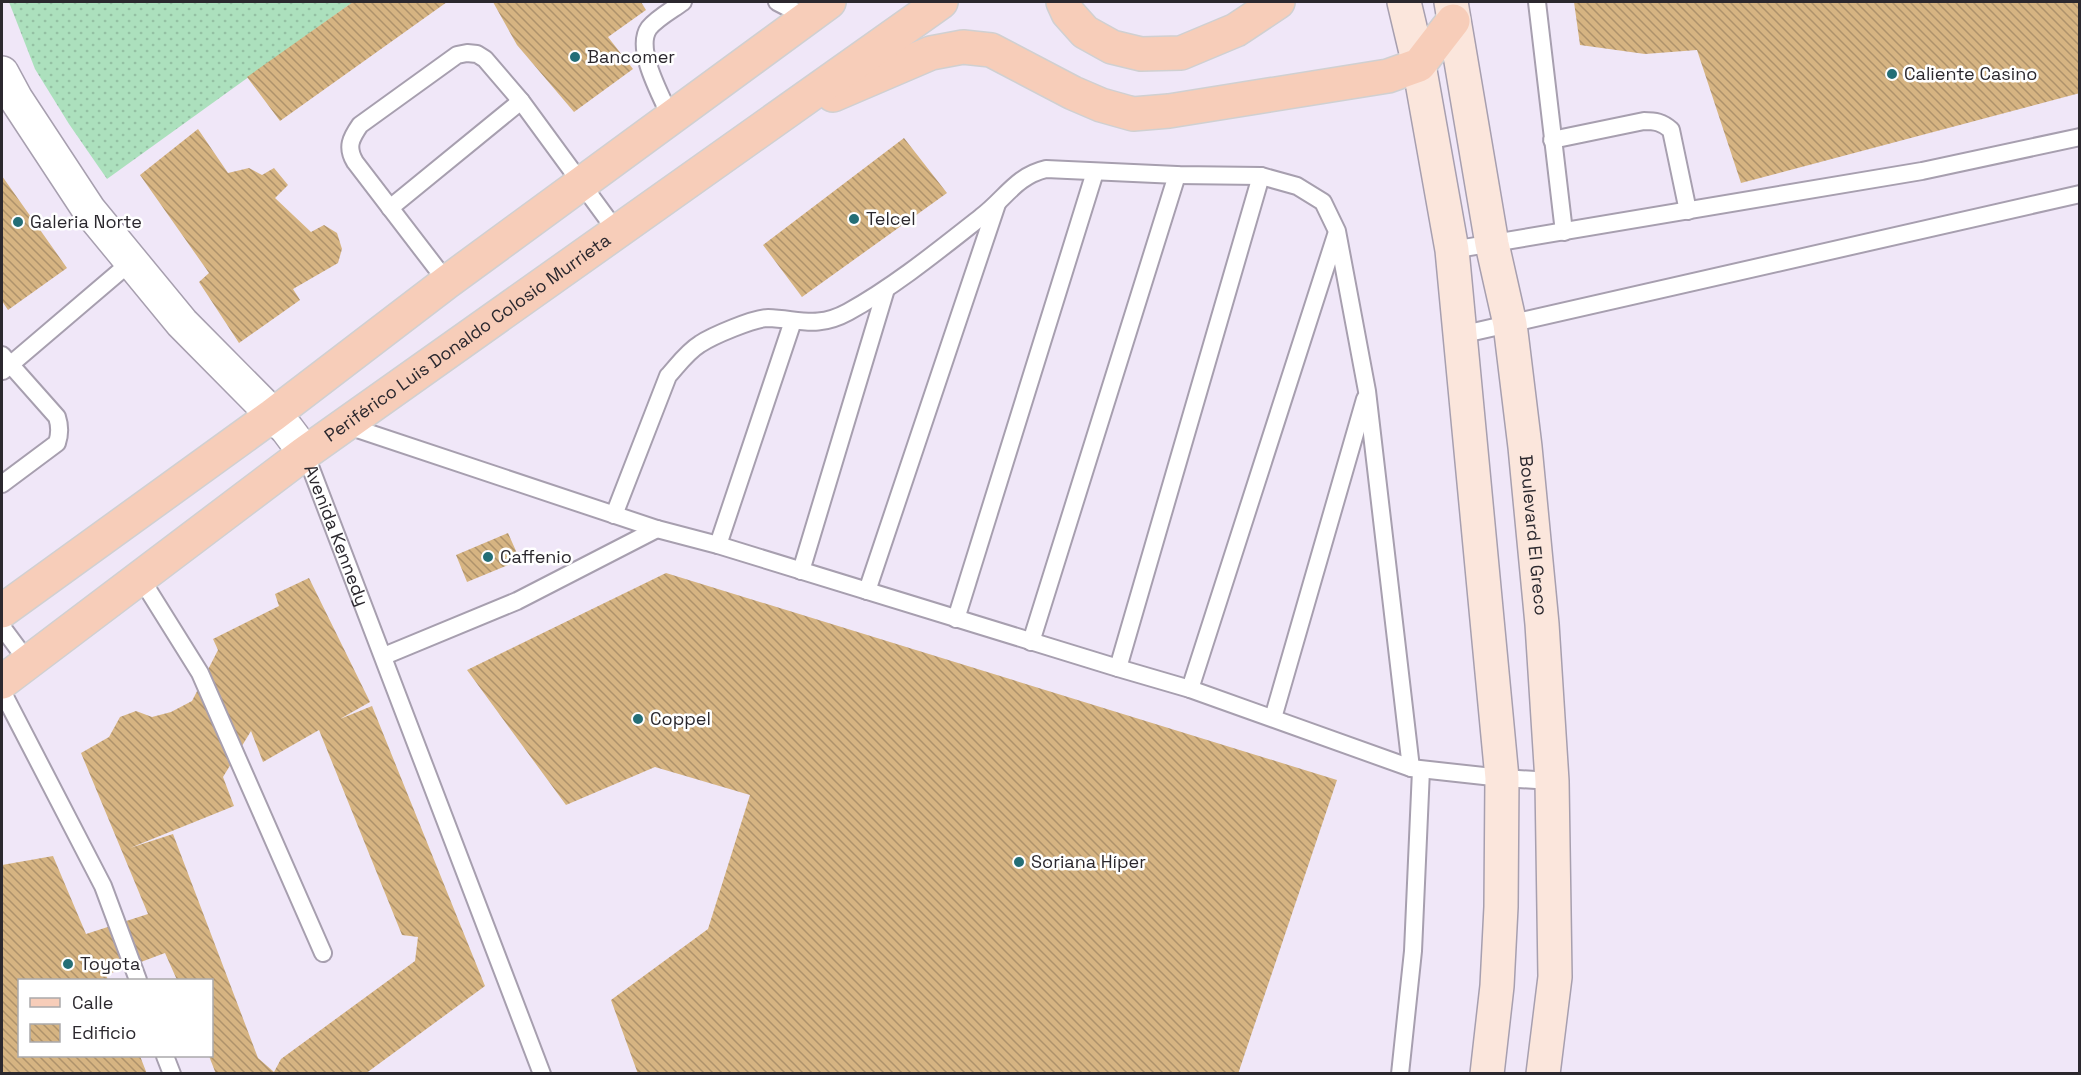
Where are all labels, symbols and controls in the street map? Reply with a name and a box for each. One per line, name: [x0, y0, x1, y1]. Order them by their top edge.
place label: Bancomer: [587, 45, 675, 68]
marker: Bancomer: [568, 50, 582, 64]
place label: Caliente Casino: [1904, 62, 2037, 85]
marker: Caliente Casino: [1885, 67, 1899, 81]
place label: Telcel: [866, 207, 916, 230]
place label: Galeria Norte: [30, 210, 142, 233]
marker: Telcel: [847, 212, 861, 226]
marker: Galeria Norte: [11, 215, 25, 229]
street label: Periférico Luis Donaldo Colosio Murrieta: [320, 228, 615, 447]
street label: Boulevard El Greco: [1515, 454, 1553, 617]
street label: Avenida Kennedy: [299, 461, 374, 609]
place label: Caffenio: [500, 545, 572, 568]
marker: Caffenio: [481, 550, 495, 564]
place label: Coppel: [650, 707, 711, 730]
marker: Coppel: [631, 712, 645, 726]
place label: Soriana Híper: [1031, 850, 1146, 873]
marker: Soriana Híper: [1012, 855, 1026, 869]
place label: Toyota: [80, 952, 140, 975]
marker: Toyota: [61, 957, 75, 971]
legend: [18, 979, 213, 1057]
text: Calle: [72, 991, 113, 1014]
text: Edificio: [72, 1021, 136, 1044]

